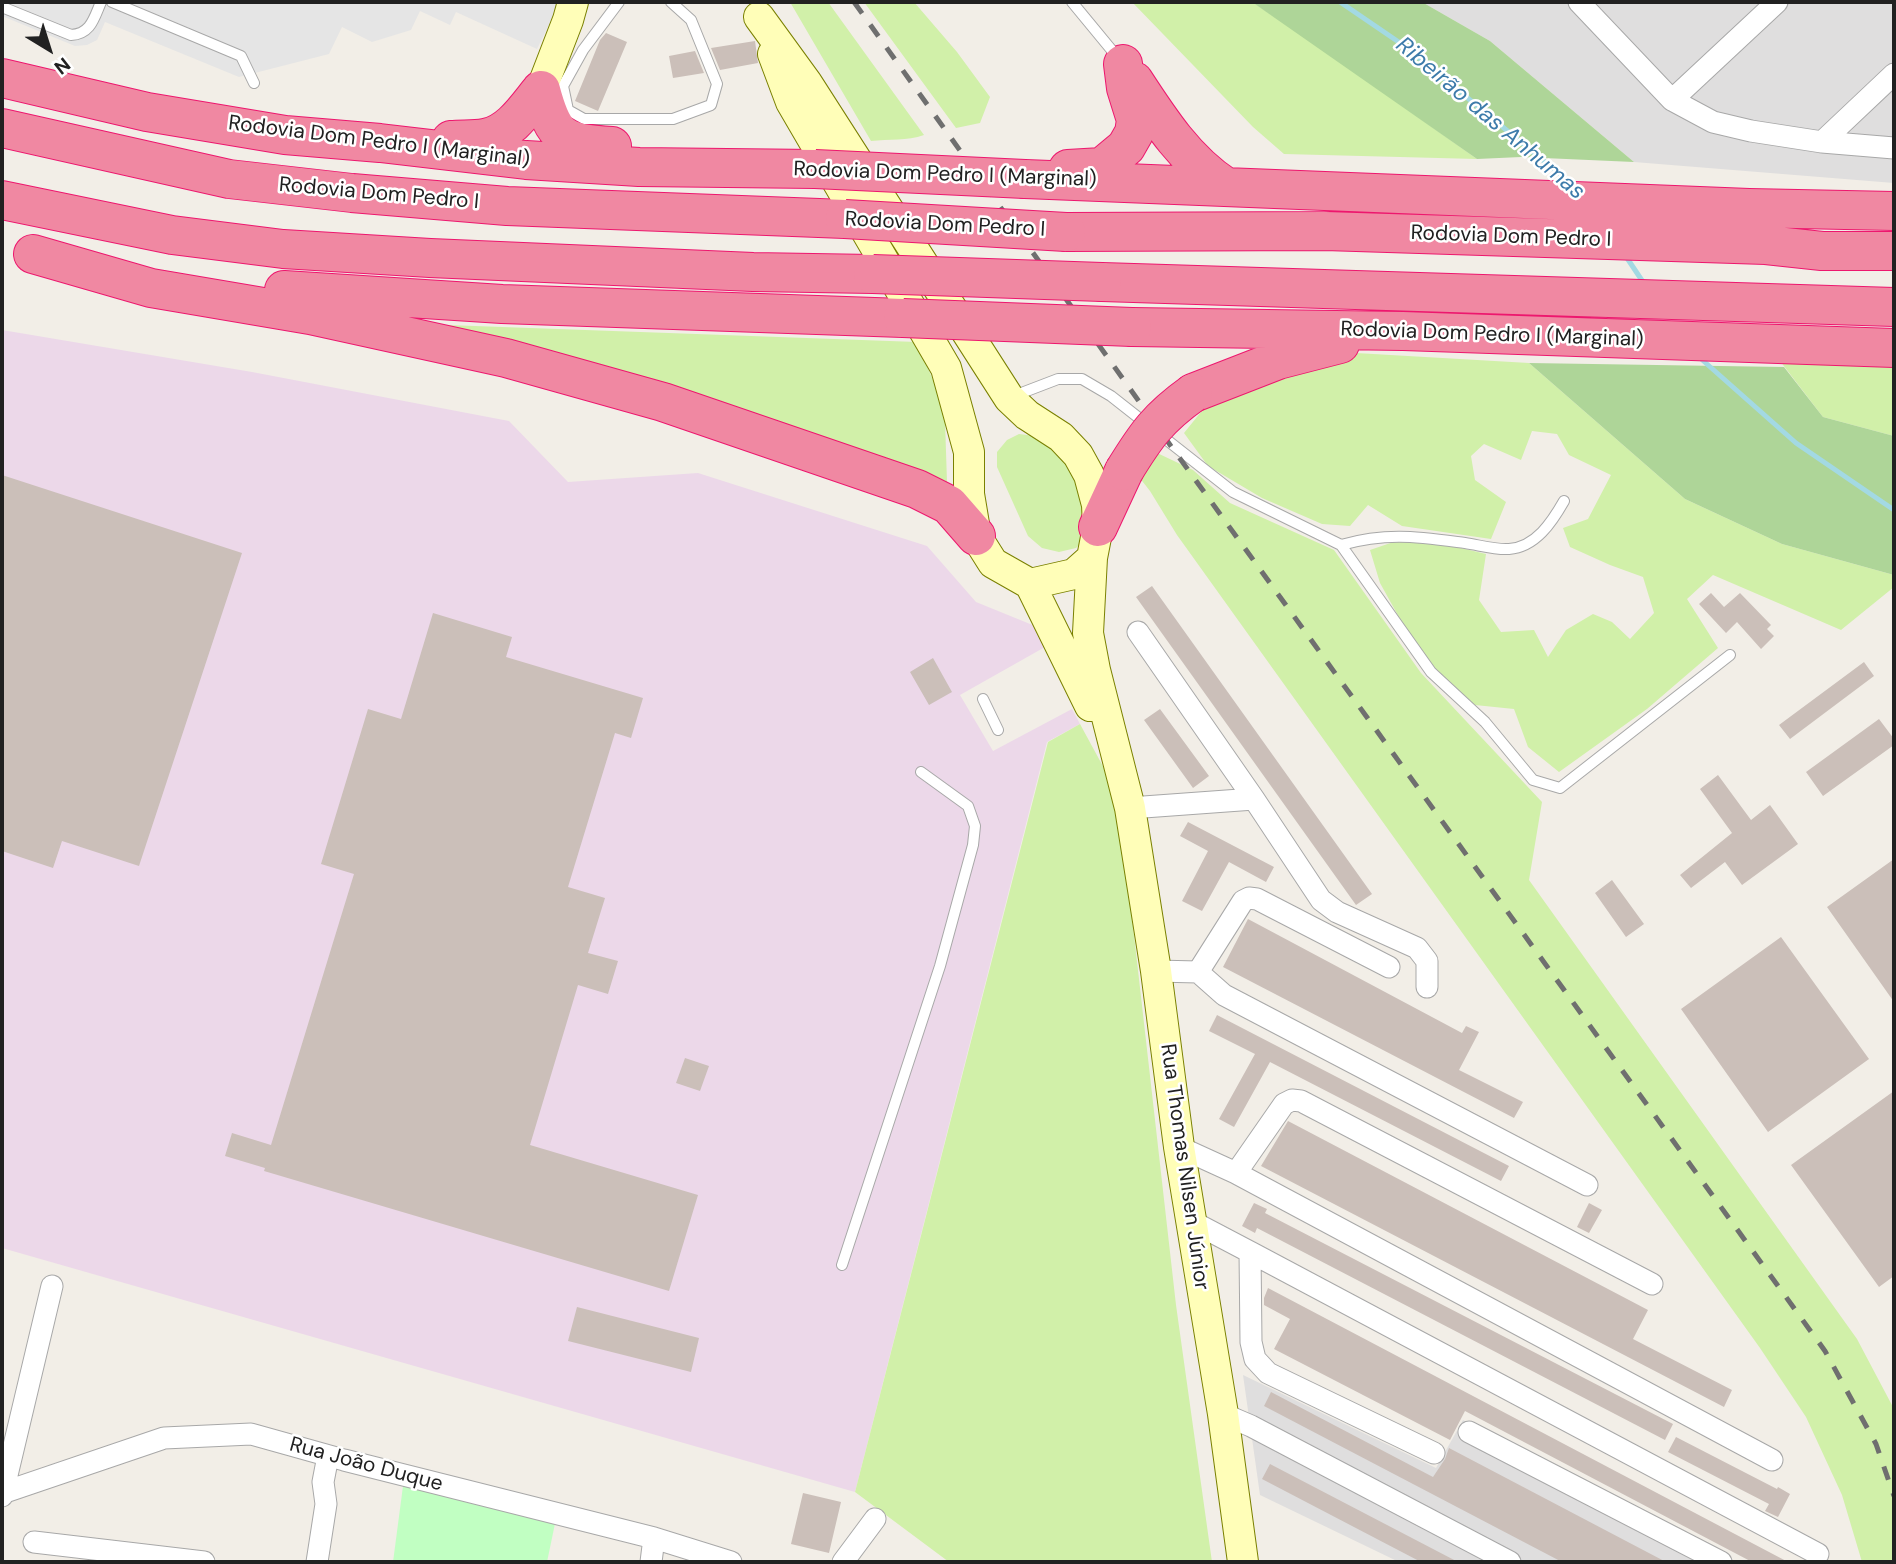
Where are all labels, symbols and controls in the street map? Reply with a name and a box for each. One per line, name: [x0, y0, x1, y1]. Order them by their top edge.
north arrow: [14, 14, 84, 84]
water label: Ribeirão das Anhumas: [1390, 32, 1590, 206]
text: N: [49, 52, 75, 80]
street label: Rodovia Dom Pedro I (Marginal): [227, 111, 531, 173]
street label: Rodovia Dom Pedro I (Marginal): [793, 157, 1097, 193]
street label: Rodovia Dom Pedro I: [278, 173, 480, 215]
street label: Rodovia Dom Pedro I: [844, 207, 1046, 243]
street label: Rodovia Dom Pedro I: [1410, 221, 1612, 253]
street label: Rodovia Dom Pedro I (Marginal): [1340, 317, 1644, 353]
street label: Rua Thomas Nilsen Júnior: [1154, 1042, 1214, 1292]
street label: Rua João Duque: [287, 1432, 445, 1498]

